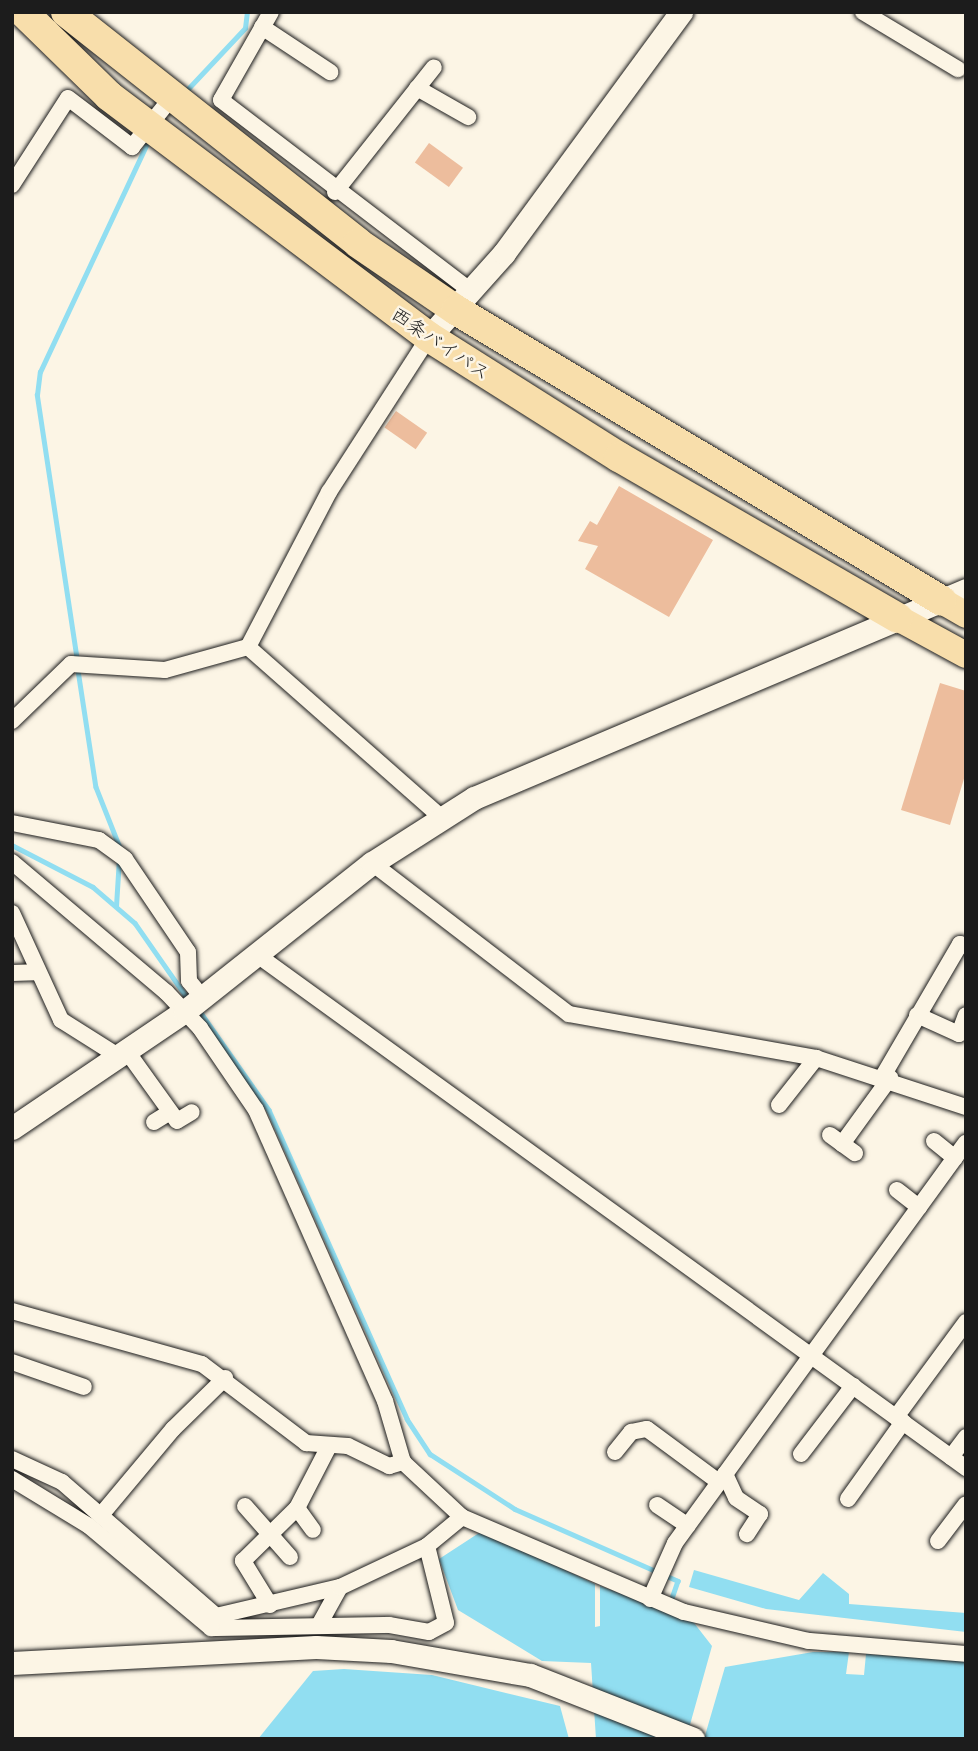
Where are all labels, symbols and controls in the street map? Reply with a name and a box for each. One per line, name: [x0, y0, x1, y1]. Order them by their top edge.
street label: 西条バイパス: [387, 302, 495, 384]

